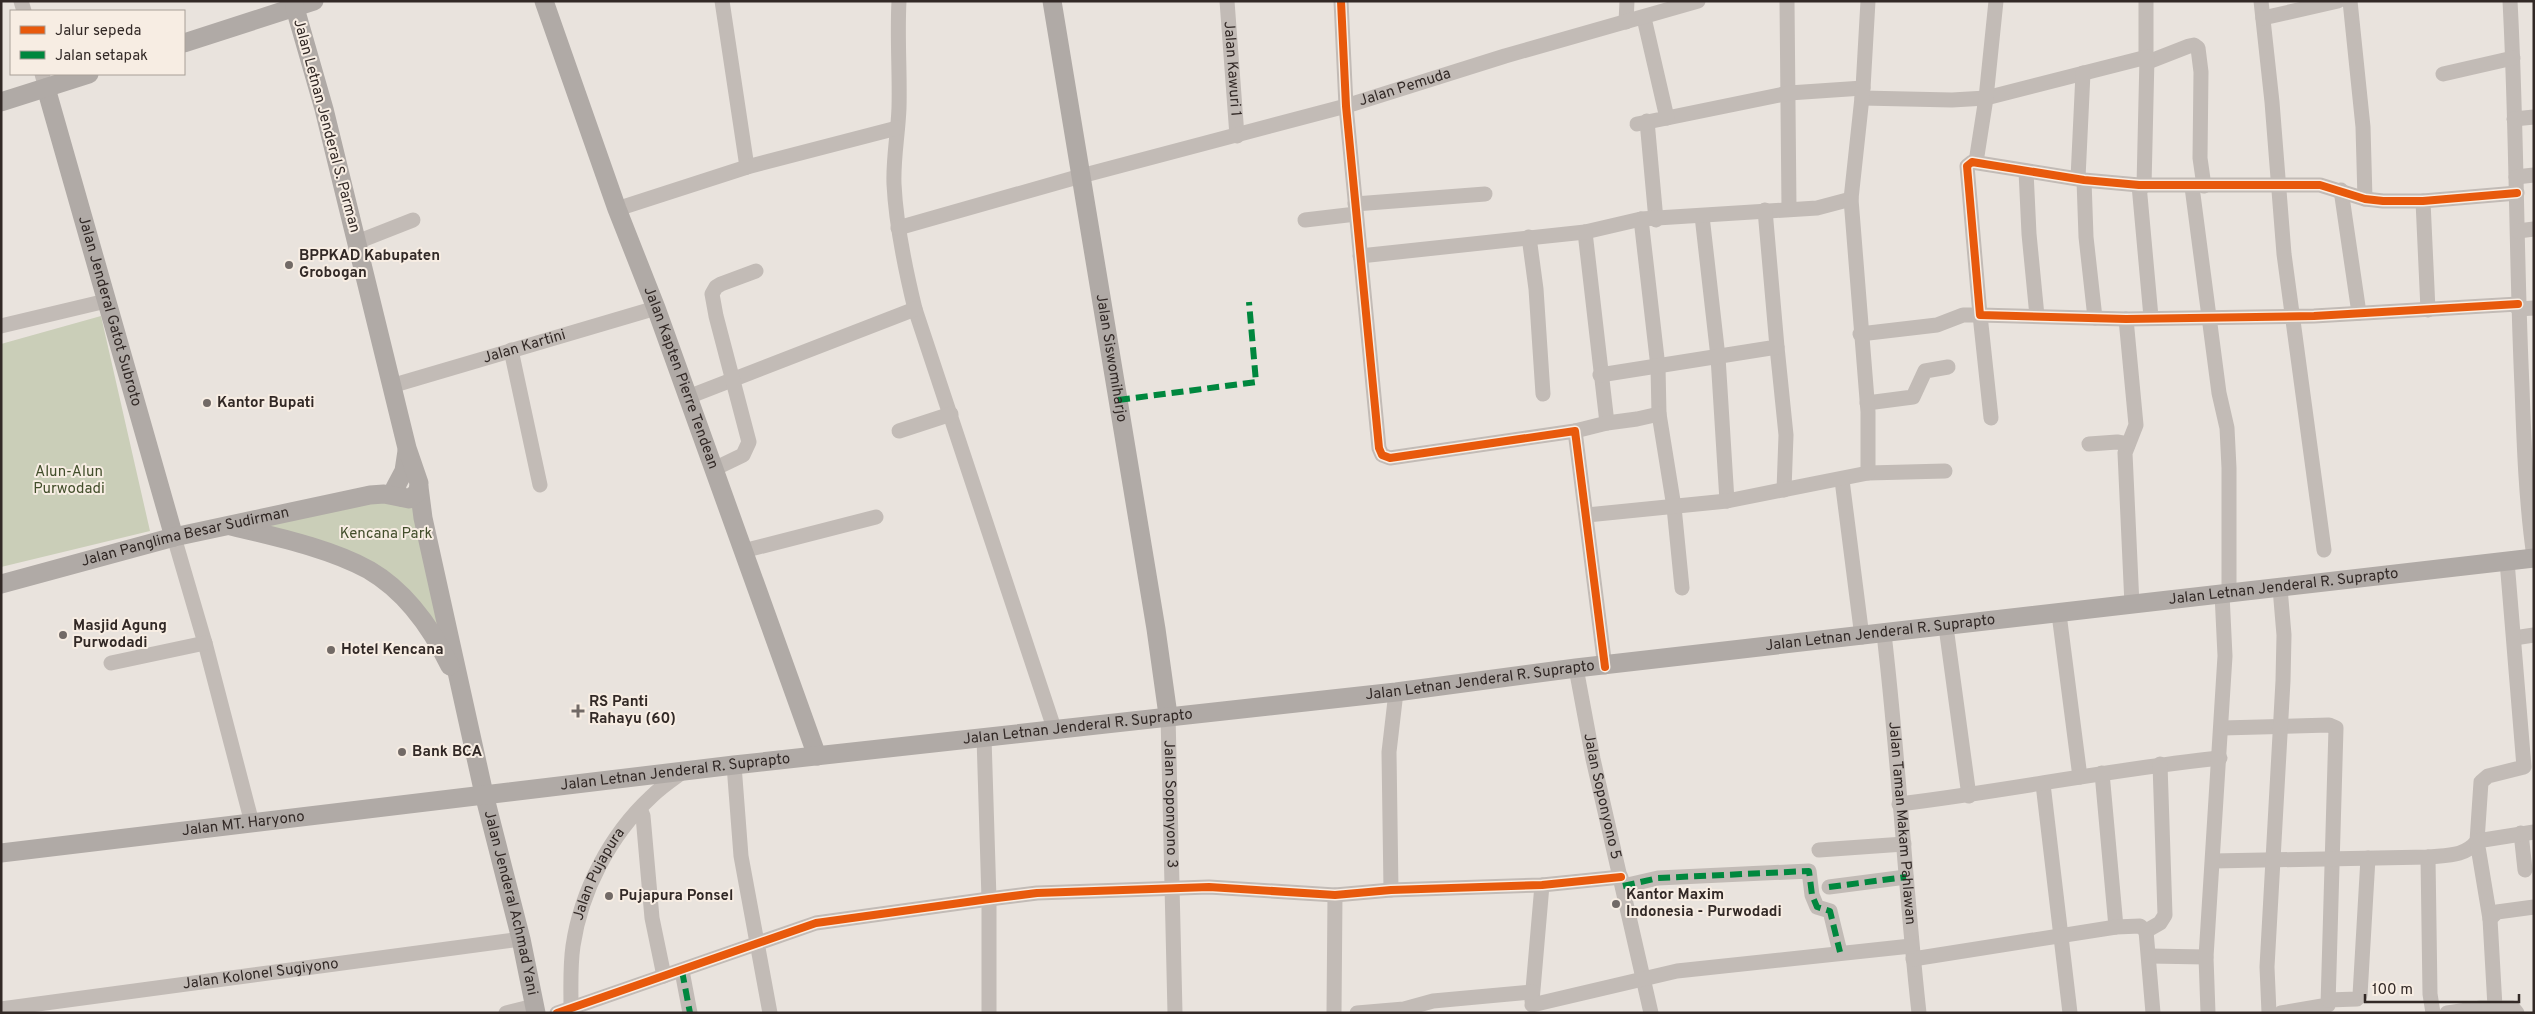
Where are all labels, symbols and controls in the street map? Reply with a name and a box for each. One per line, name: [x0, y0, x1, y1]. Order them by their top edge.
legend: [10, 10, 185, 75]
street label: Jalan Letnan Jenderal S. Parman: [288, 17, 364, 235]
street label: Jalan Kawuri 1: [1219, 20, 1245, 117]
text: Jalur sepeda: [55, 22, 141, 41]
text: Jalan setapak: [55, 47, 148, 66]
street label: Jalan Pemuda: [1357, 64, 1453, 111]
street label: Jalan Jenderal Gatot Subroto: [73, 214, 146, 409]
place label: BPPKAD Kabupaten Grobogan: [299, 247, 440, 283]
marker: BPPKAD Kabupaten Grobogan: [283, 259, 295, 271]
street label: Jalan Kapten Pierre Tendean: [639, 284, 723, 472]
street label: Jalan Siswomiharjo: [1091, 293, 1131, 424]
street label: Jalan Kartini: [481, 326, 568, 368]
place label: Kantor Bupati: [217, 394, 314, 413]
marker: Kantor Bupati: [201, 397, 213, 409]
park label: Alun-Alun Purwodadi: [33, 463, 105, 499]
street label: Jalan Panglima Besar Sudirman: [79, 503, 291, 571]
park label: Kencana Park: [340, 525, 432, 544]
street label: Jalan Letnan Jenderal R. Suprapto: [2168, 564, 2399, 609]
street label: Jalan Letnan Jenderal R. Suprapto: [1764, 610, 1996, 656]
place label: Masjid Agung Purwodadi: [73, 617, 167, 653]
marker: Masjid Agung Purwodadi: [57, 629, 69, 641]
place label: Hotel Kencana: [341, 641, 444, 660]
marker: Hotel Kencana: [325, 644, 337, 656]
street label: Jalan Letnan Jenderal R. Suprapto: [1364, 656, 1596, 705]
place label: RS Panti Rahayu (60): [589, 693, 676, 729]
marker: RS Panti Rahayu (60): [571, 704, 585, 718]
street label: Jalan Letnan Jenderal R. Suprapto: [962, 705, 1194, 749]
street label: Jalan Taman Makam Pahlawan: [1884, 721, 1920, 926]
street label: Jalan Soponyono 5: [1579, 732, 1625, 861]
street label: Jalan Soponyono 3: [1159, 740, 1181, 868]
place label: Bank BCA: [412, 743, 482, 762]
marker: Bank BCA: [396, 746, 408, 758]
street label: Jalan Letnan Jenderal R. Suprapto: [559, 749, 791, 795]
street label: Jalan MT. Haryono: [181, 807, 306, 841]
street label: Jalan Jenderal Achmad Yani: [479, 808, 542, 997]
street label: Jalan Pujapura: [569, 824, 629, 923]
place label: Kantor Maxim Indonesia - Purwodadi: [1626, 886, 1782, 922]
place label: Pujapura Ponsel: [619, 887, 733, 906]
marker: Pujapura Ponsel: [603, 890, 615, 902]
marker: Kantor Maxim Indonesia - Purwodadi: [1610, 898, 1622, 910]
street label: Jalan Kolonel Sugiyono: [181, 954, 340, 994]
scale bar: [2365, 972, 2519, 1004]
text: 100 m: [2372, 981, 2413, 1000]

